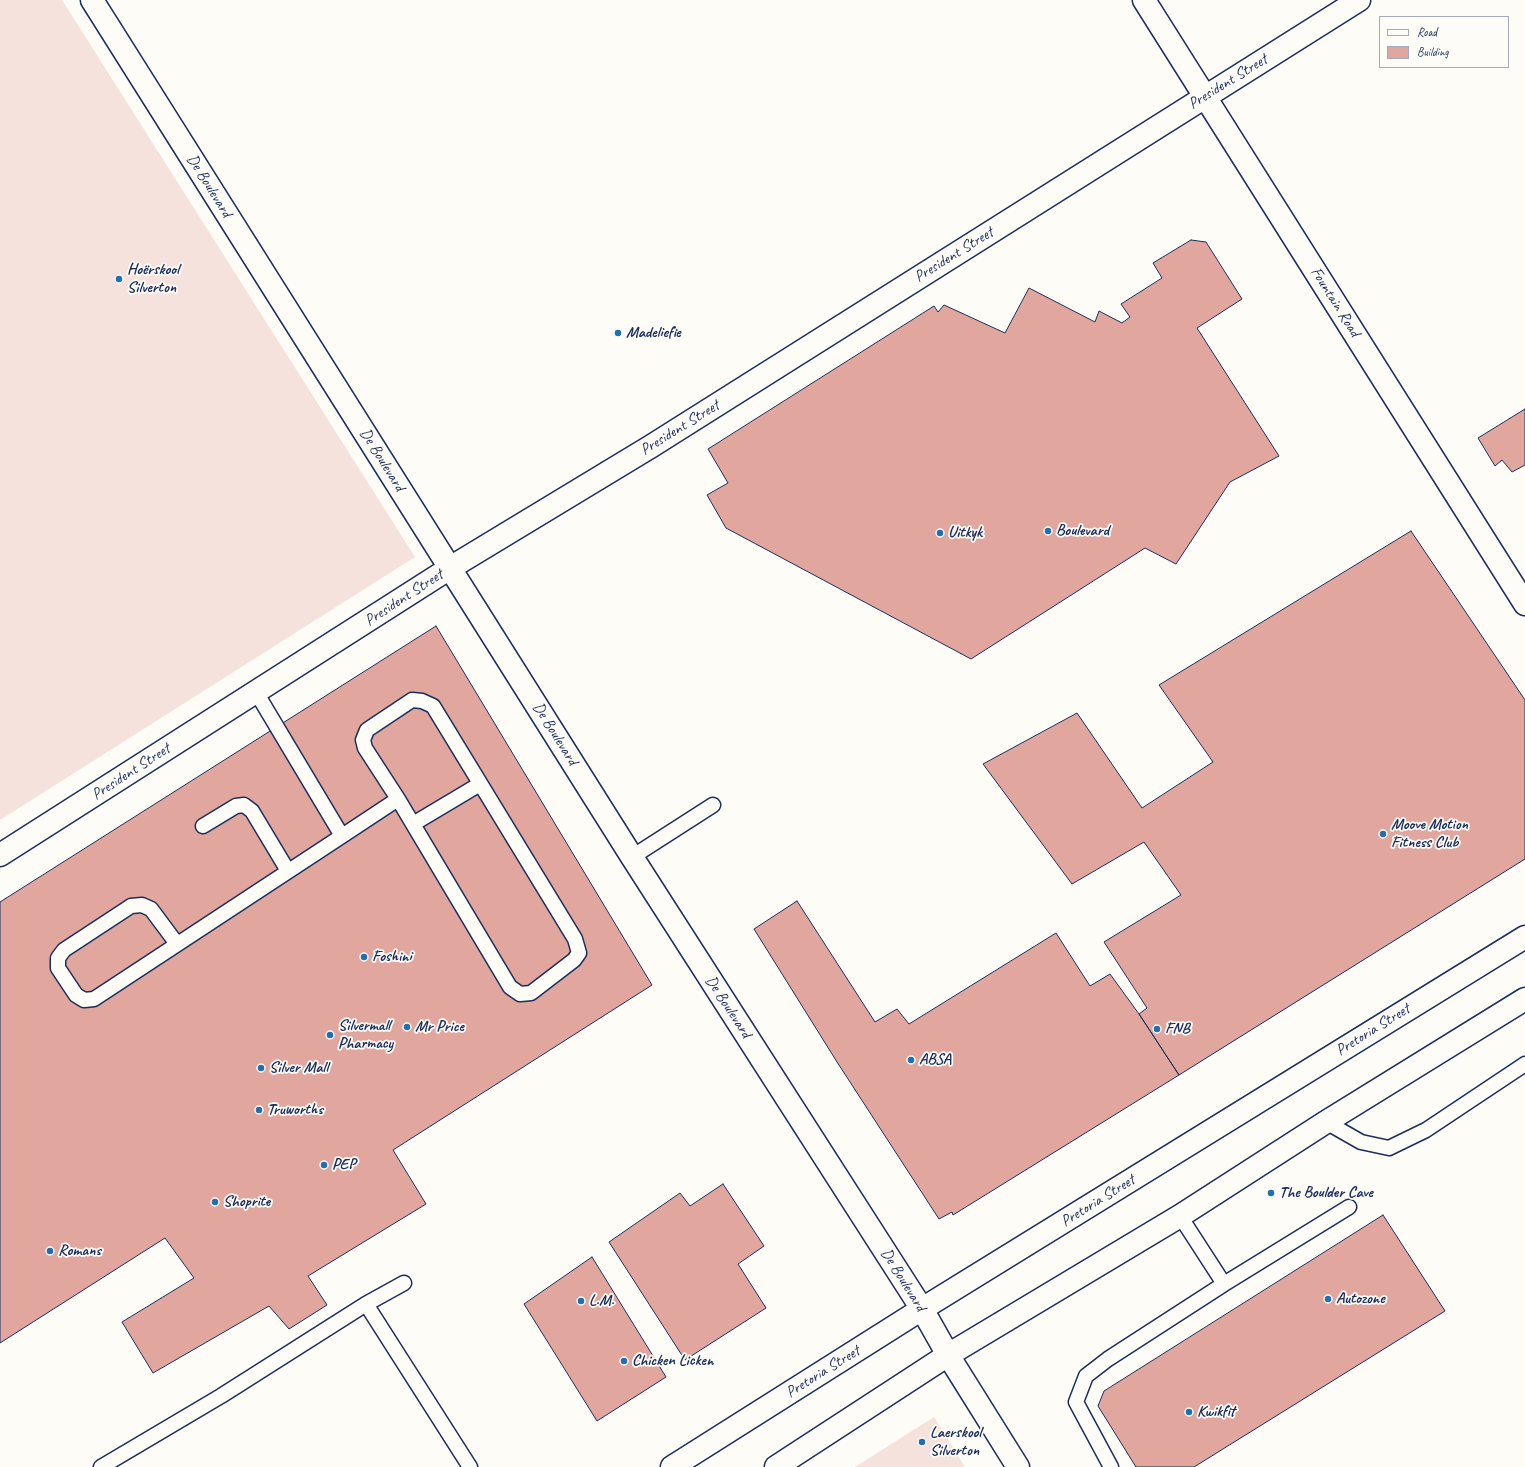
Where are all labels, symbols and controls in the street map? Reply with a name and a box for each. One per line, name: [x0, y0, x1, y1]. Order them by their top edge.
legend: [1379, 16, 1509, 68]
text: Road: [1417, 24, 1437, 40]
text: Building: [1417, 44, 1449, 60]
street label: President Street: [1185, 50, 1271, 114]
street label: De Boulevard: [182, 151, 236, 221]
street label: President Street: [911, 223, 997, 287]
place label: Hoërskool Silverton: [127, 260, 179, 298]
street label: Fountain Road: [1306, 264, 1364, 340]
marker: Hoërskool Silverton: [114, 274, 124, 284]
place label: Madeliefie: [626, 323, 681, 343]
marker: Madeliefie: [613, 328, 623, 338]
street label: President Street: [637, 396, 723, 460]
street label: De Boulevard: [355, 425, 409, 495]
place label: Boulevard: [1056, 521, 1109, 541]
place label: Uitkyk: [948, 523, 982, 543]
marker: Boulevard: [1043, 526, 1053, 536]
marker: Uitkyk: [935, 528, 945, 538]
street label: President Street: [361, 566, 447, 630]
street label: De Boulevard: [528, 699, 582, 769]
street label: President Street: [88, 740, 174, 804]
place label: Moove Motion Fitness Club: [1391, 815, 1468, 853]
marker: Moove Motion Fitness Club: [1378, 829, 1388, 839]
place label: Foshini: [372, 947, 412, 967]
marker: Foshini: [359, 952, 369, 962]
street label: De Boulevard: [701, 972, 755, 1042]
street label: Pretoria Street: [1332, 1000, 1414, 1060]
place label: Silvermall Pharmacy: [338, 1016, 393, 1054]
place label: Mr Price: [415, 1017, 464, 1037]
place label: FNB: [1165, 1019, 1190, 1039]
marker: Mr Price: [402, 1022, 412, 1032]
marker: FNB: [1152, 1024, 1162, 1034]
marker: Silvermall Pharmacy: [325, 1030, 335, 1040]
place label: ABSA: [919, 1050, 951, 1070]
marker: ABSA: [906, 1055, 916, 1065]
place label: Silver Mall: [269, 1058, 328, 1078]
marker: Silver Mall: [256, 1063, 266, 1073]
place label: Truworths: [267, 1100, 323, 1120]
marker: Truworths: [254, 1105, 264, 1115]
place label: PEP: [332, 1155, 356, 1175]
marker: PEP: [319, 1160, 329, 1170]
street label: Pretoria Street: [1057, 1171, 1139, 1231]
place label: The Boulder Cave: [1279, 1183, 1373, 1203]
marker: The Boulder Cave: [1266, 1188, 1276, 1198]
place label: Shoprite: [223, 1192, 270, 1212]
marker: Shoprite: [210, 1197, 220, 1207]
place label: Romans: [58, 1241, 101, 1261]
street label: De Boulevard: [876, 1245, 930, 1315]
marker: Romans: [45, 1246, 55, 1256]
place label: Autozone: [1336, 1289, 1385, 1309]
place label: L.M.: [589, 1291, 614, 1311]
marker: Autozone: [1323, 1294, 1333, 1304]
marker: L.M.: [576, 1296, 586, 1306]
street label: Pretoria Street: [782, 1342, 864, 1402]
place label: Chicken Licken: [632, 1351, 713, 1371]
marker: Chicken Licken: [619, 1356, 629, 1366]
place label: Kwikfit: [1197, 1402, 1235, 1422]
marker: Kwikfit: [1184, 1407, 1194, 1417]
place label: Laerskool Silverton: [930, 1423, 981, 1461]
marker: Laerskool Silverton: [917, 1437, 927, 1447]

